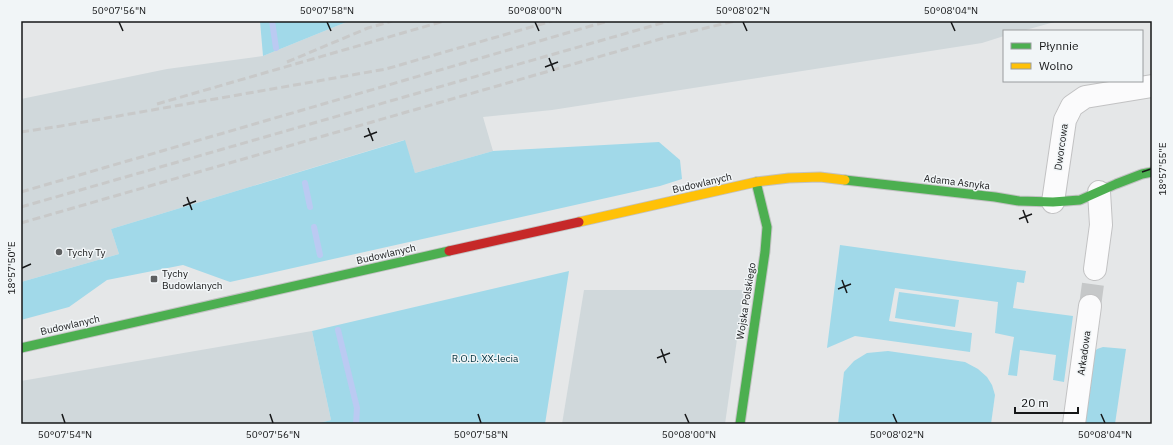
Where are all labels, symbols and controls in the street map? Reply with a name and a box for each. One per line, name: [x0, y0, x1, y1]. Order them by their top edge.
text: 50°07'56"N: [92, 4, 146, 17]
text: 50°07'58"N: [300, 4, 354, 17]
text: 50°08'00"N: [508, 4, 562, 17]
text: 50°08'02"N: [716, 4, 770, 17]
text: 50°08'04"N: [924, 4, 978, 17]
legend: [1003, 30, 1143, 82]
text: Płynnie: [1039, 38, 1079, 53]
text: Wolno: [1039, 58, 1073, 73]
street label: Dworcowa: [1051, 122, 1071, 171]
text: 18°57'55"E: [1156, 142, 1169, 196]
street label: Budowlanych: [671, 170, 733, 196]
street label: Adama Asnyka: [923, 172, 991, 193]
text: 18°57'50"E: [5, 241, 18, 295]
street label: Budowlanych: [355, 241, 417, 267]
place label: Tychy Ty: [67, 246, 106, 259]
marker: Tychy Ty: [54, 247, 64, 257]
street label: Wojska Polskiego: [733, 261, 759, 340]
place label: Tychy Budowlanych: [162, 267, 223, 292]
marker: Tychy Budowlanych: [149, 274, 159, 284]
street label: Budowlanych: [39, 312, 101, 338]
street label: Arkadowa: [1074, 329, 1094, 376]
park label: R.O.D. XX-lecia: [452, 352, 519, 365]
scale bar: [1015, 389, 1078, 415]
text: 20 m: [1021, 395, 1049, 410]
text: 50°07'54"N: [38, 428, 92, 441]
text: 50°07'56"N: [246, 428, 300, 441]
text: 50°07'58"N: [454, 428, 508, 441]
text: 50°08'00"N: [662, 428, 716, 441]
text: 50°08'02"N: [870, 428, 924, 441]
text: 50°08'04"N: [1078, 428, 1132, 441]

